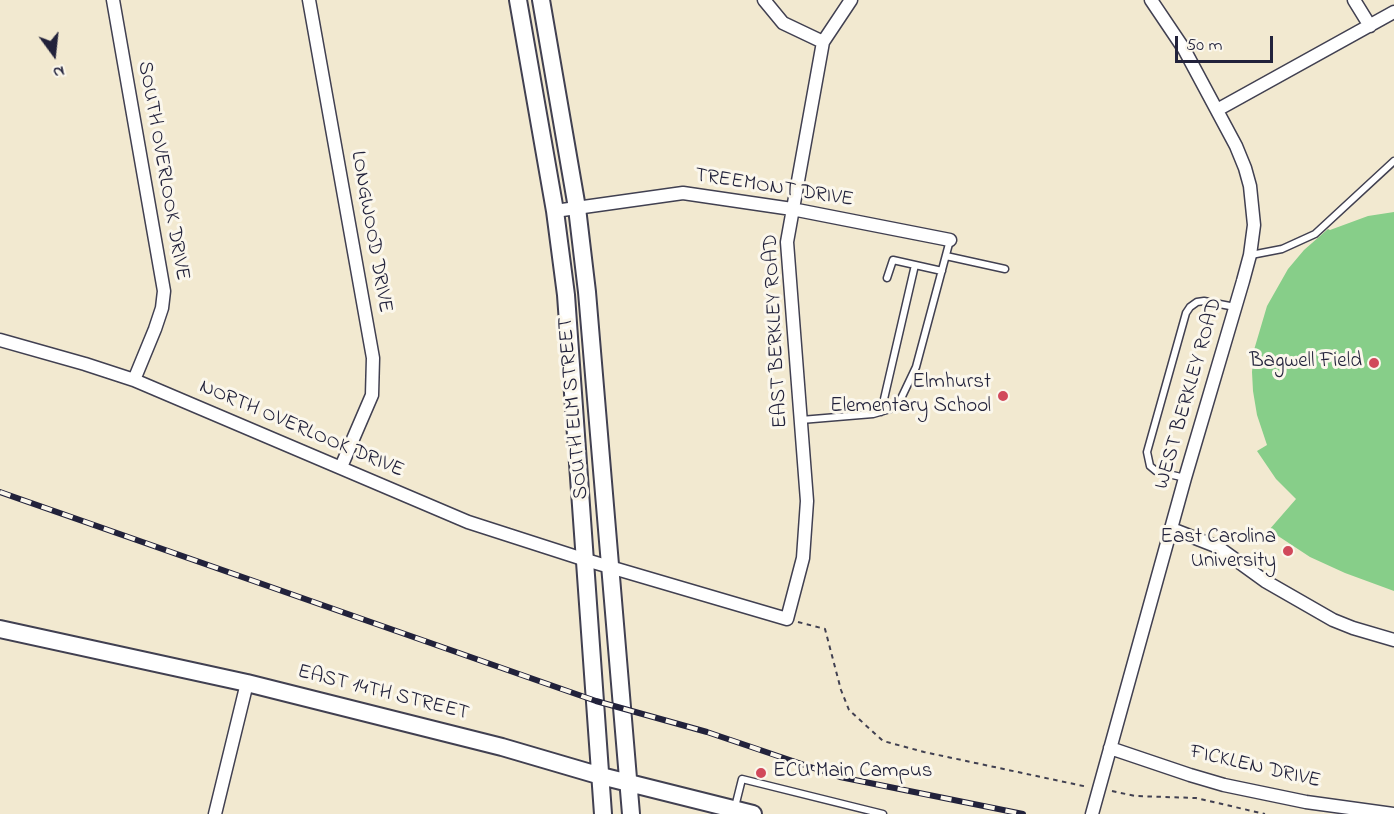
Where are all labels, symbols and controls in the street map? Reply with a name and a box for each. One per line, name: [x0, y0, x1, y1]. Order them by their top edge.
north arrow: [24, 24, 84, 84]
scale bar: [1178, 24, 1276, 62]
text: 50 m: [1186, 33, 1223, 59]
text: N: [50, 58, 67, 84]
street label: SOUTH OVERLOOK DRIVE: [130, 59, 194, 283]
street label: LONGWOOD DRIVE: [343, 149, 397, 315]
street label: TREEMONT DRIVE: [693, 164, 855, 214]
street label: EAST BERKLEY ROAD: [759, 233, 795, 429]
street label: WEST BERKLEY ROAD: [1151, 295, 1229, 493]
street label: SOUTH ELM STREET: [554, 316, 596, 500]
place label: Bagwell Field: [1249, 350, 1362, 376]
marker: Bagwell Field: [1367, 356, 1381, 370]
place label: Elmhurst Elementary School: [830, 371, 991, 421]
street label: NORTH OVERLOOK DRIVE: [195, 375, 407, 485]
marker: Elmhurst Elementary School: [996, 389, 1010, 403]
place label: East Carolina University: [1160, 526, 1276, 576]
marker: East Carolina University: [1281, 544, 1295, 558]
street label: EAST 14TH STREET: [295, 661, 471, 727]
street label: FICKLEN DRIVE: [1187, 741, 1323, 795]
place label: ECU Main Campus: [773, 760, 932, 786]
marker: ECU Main Campus: [754, 766, 768, 780]

